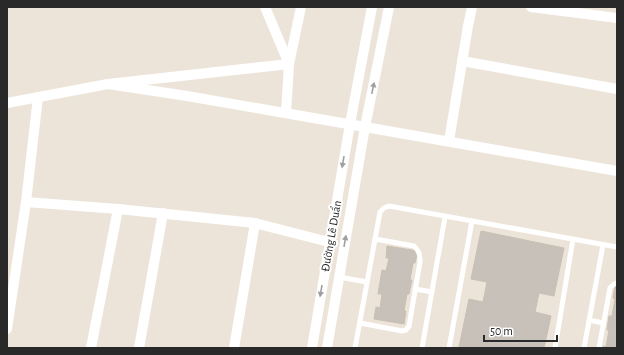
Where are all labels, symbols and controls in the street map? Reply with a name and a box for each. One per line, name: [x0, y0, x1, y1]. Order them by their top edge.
one-way arrow: [370, 82, 376, 95]
one-way arrow: [340, 156, 346, 169]
street label: Đường Lê Duẩn: [318, 199, 343, 273]
one-way arrow: [342, 234, 348, 247]
one-way arrow: [318, 284, 324, 297]
scale bar: [484, 317, 557, 343]
text: 50 m: [490, 325, 513, 337]

